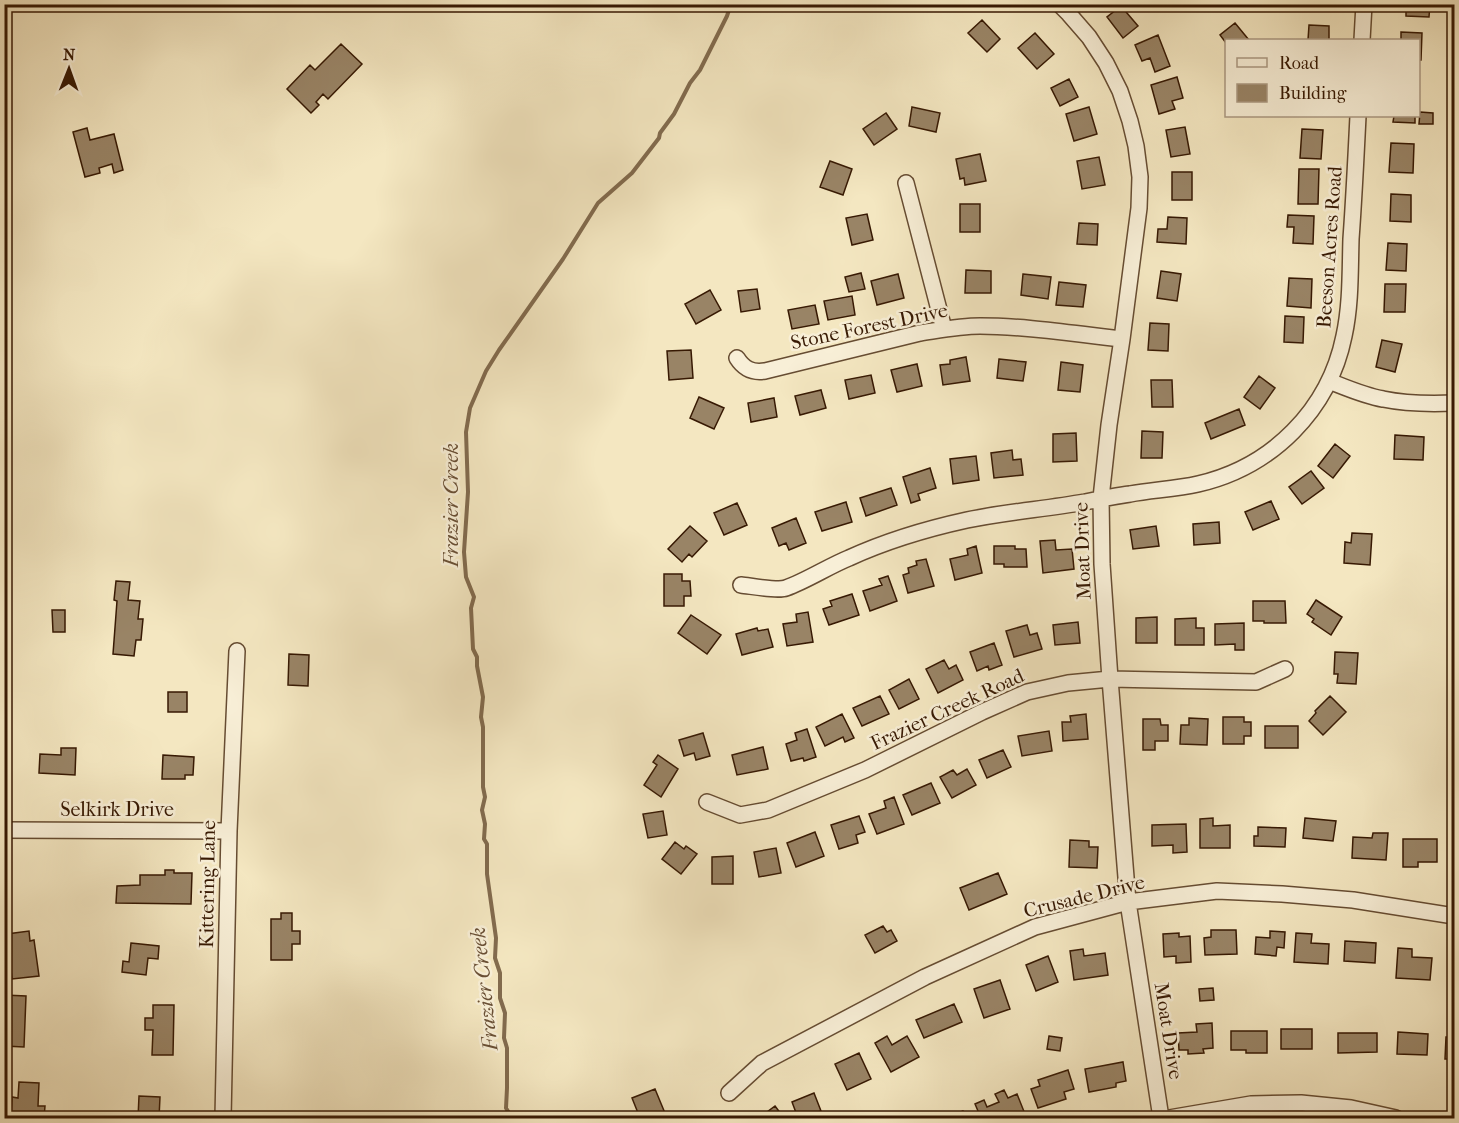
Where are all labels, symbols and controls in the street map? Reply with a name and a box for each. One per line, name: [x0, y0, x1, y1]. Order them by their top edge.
north arrow: [39, 39, 99, 99]
legend: [1225, 39, 1420, 117]
text: N: [63, 45, 76, 64]
text: Road: [1279, 53, 1319, 74]
text: Building: [1279, 83, 1347, 104]
street label: Beeson Acres Road: [1312, 164, 1347, 329]
street label: Stone Forest Drive: [789, 299, 950, 354]
water label: Frazier Creek: [439, 443, 463, 568]
street label: Moat Drive: [1069, 502, 1096, 600]
street label: Frazier Creek Road: [867, 663, 1028, 755]
street label: Selkirk Drive: [60, 798, 174, 821]
street label: Kittering Lane: [195, 820, 220, 948]
street label: Crusade Drive: [1021, 870, 1147, 923]
water label: Frazier Creek: [466, 926, 503, 1053]
street label: Moat Drive: [1150, 981, 1188, 1081]

